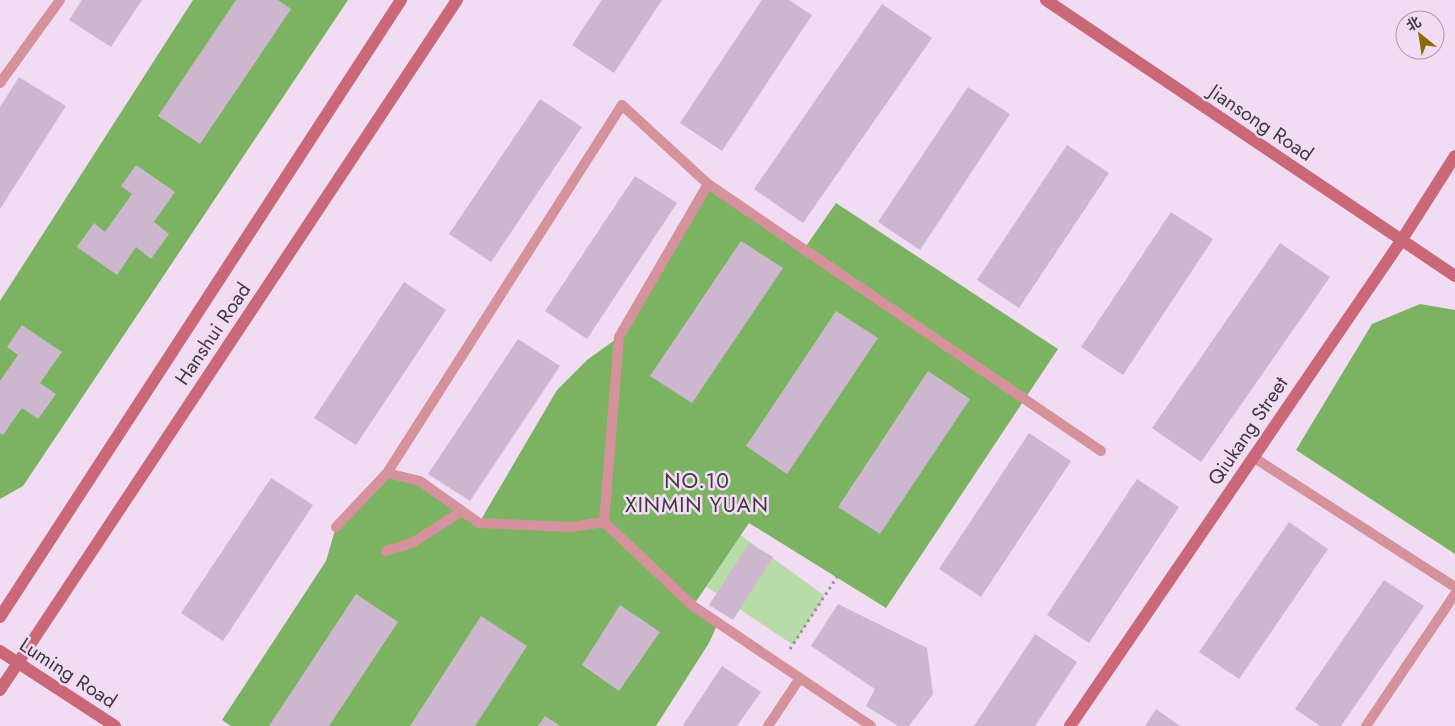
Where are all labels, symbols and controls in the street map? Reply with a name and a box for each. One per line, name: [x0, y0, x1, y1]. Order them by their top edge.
north arrow: [1395, 10, 1445, 60]
text: 北: [1402, 12, 1425, 36]
street label: Jiansong Road: [1201, 76, 1319, 169]
street label: Hanshui Road: [168, 277, 258, 391]
street label: Qiukang Street: [1201, 371, 1295, 491]
district label: NO.10 XINMIN YUAN: [625, 466, 769, 520]
street label: Luming Road: [14, 631, 122, 715]

